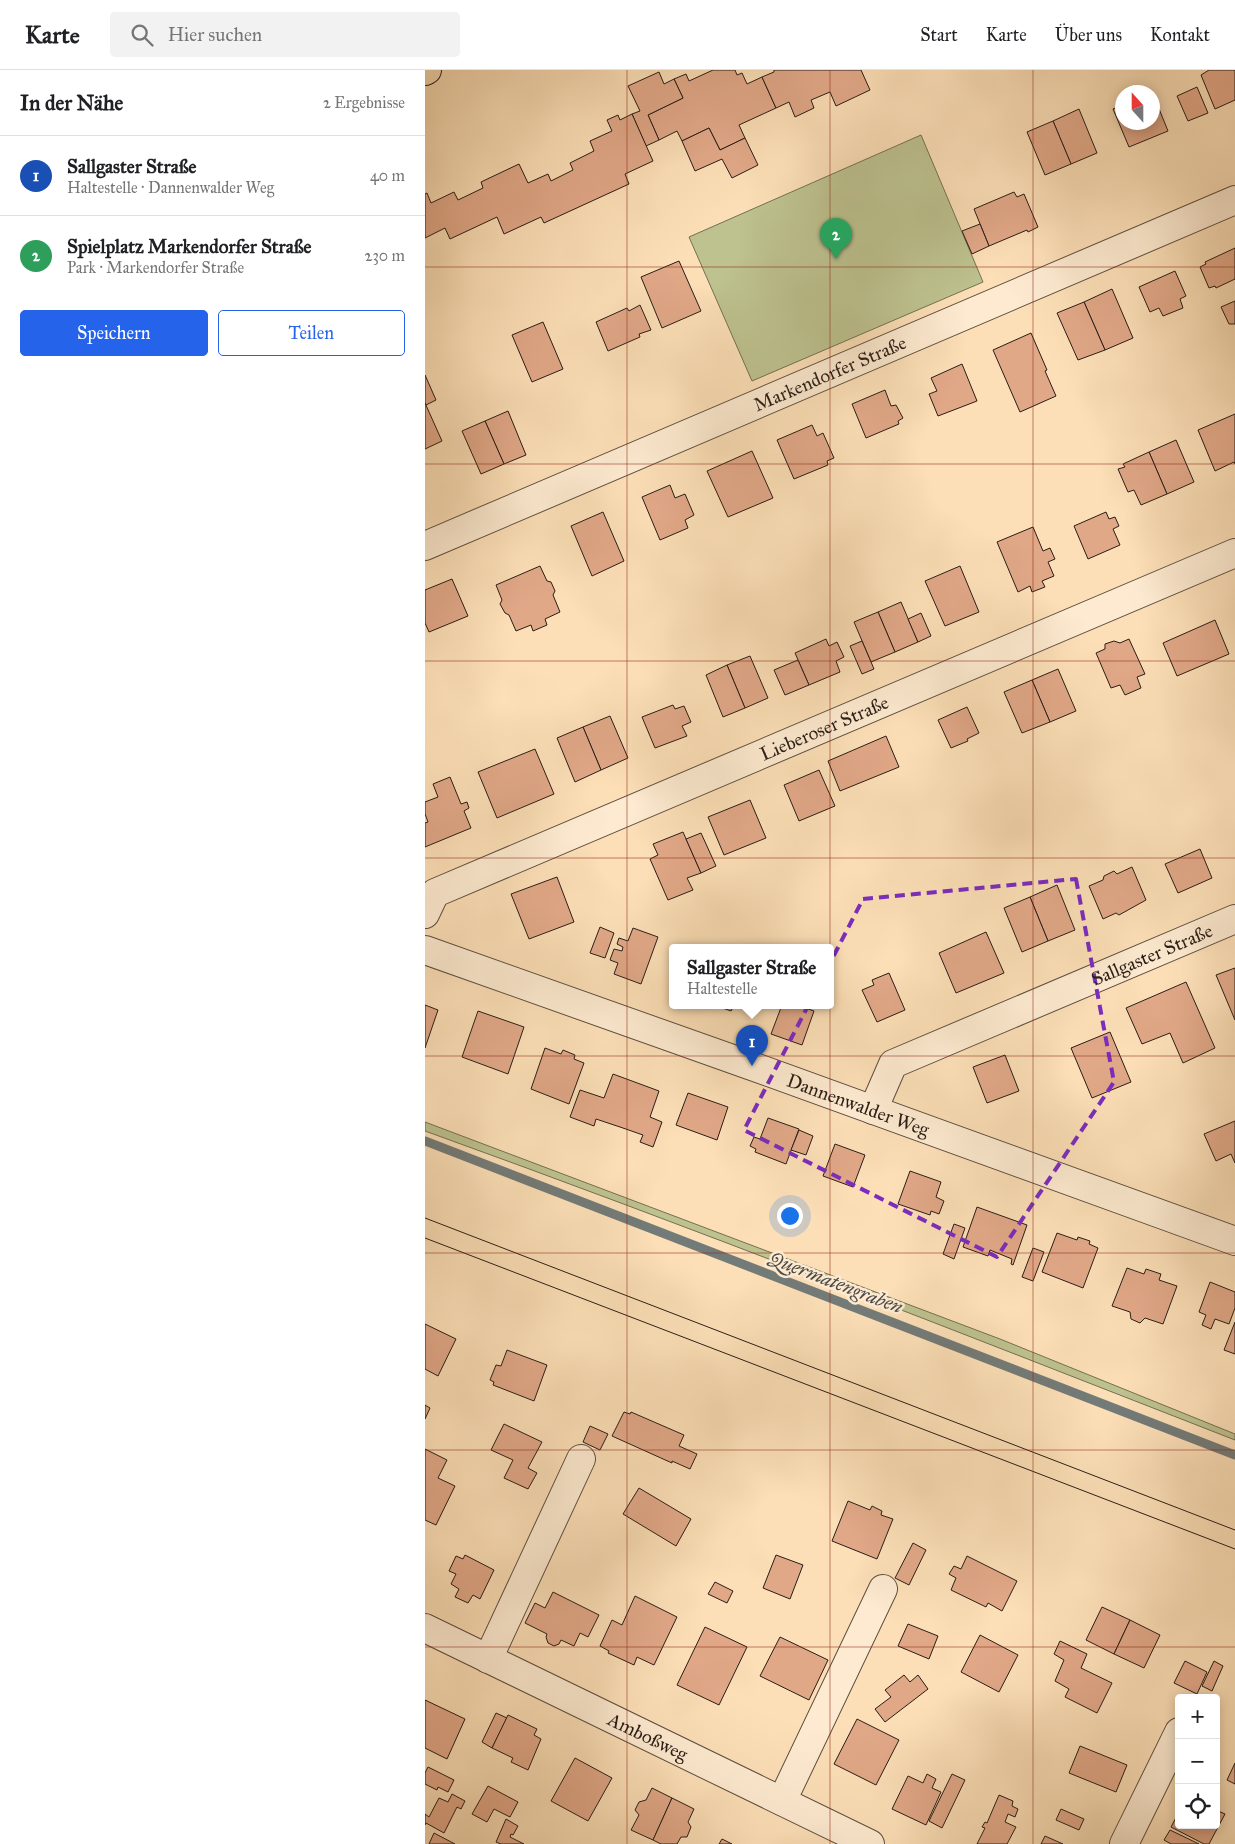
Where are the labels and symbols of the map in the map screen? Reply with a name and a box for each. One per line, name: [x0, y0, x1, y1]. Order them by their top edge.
north arrow: [1115, 85, 1160, 130]
pin: 2: [820, 218, 852, 259]
street label: Markendorfer Straße: [750, 330, 910, 416]
street label: Lieberoser Straße: [756, 690, 892, 765]
street label: Sallgaster Straße: [1087, 918, 1216, 990]
pin: 1: [736, 1025, 768, 1066]
street label: Dannenwalder Weg: [784, 1068, 933, 1142]
your location: [777, 1203, 803, 1229]
water label: Quermatengraben: [765, 1245, 907, 1319]
street label: Amboßweg: [603, 1707, 692, 1766]

